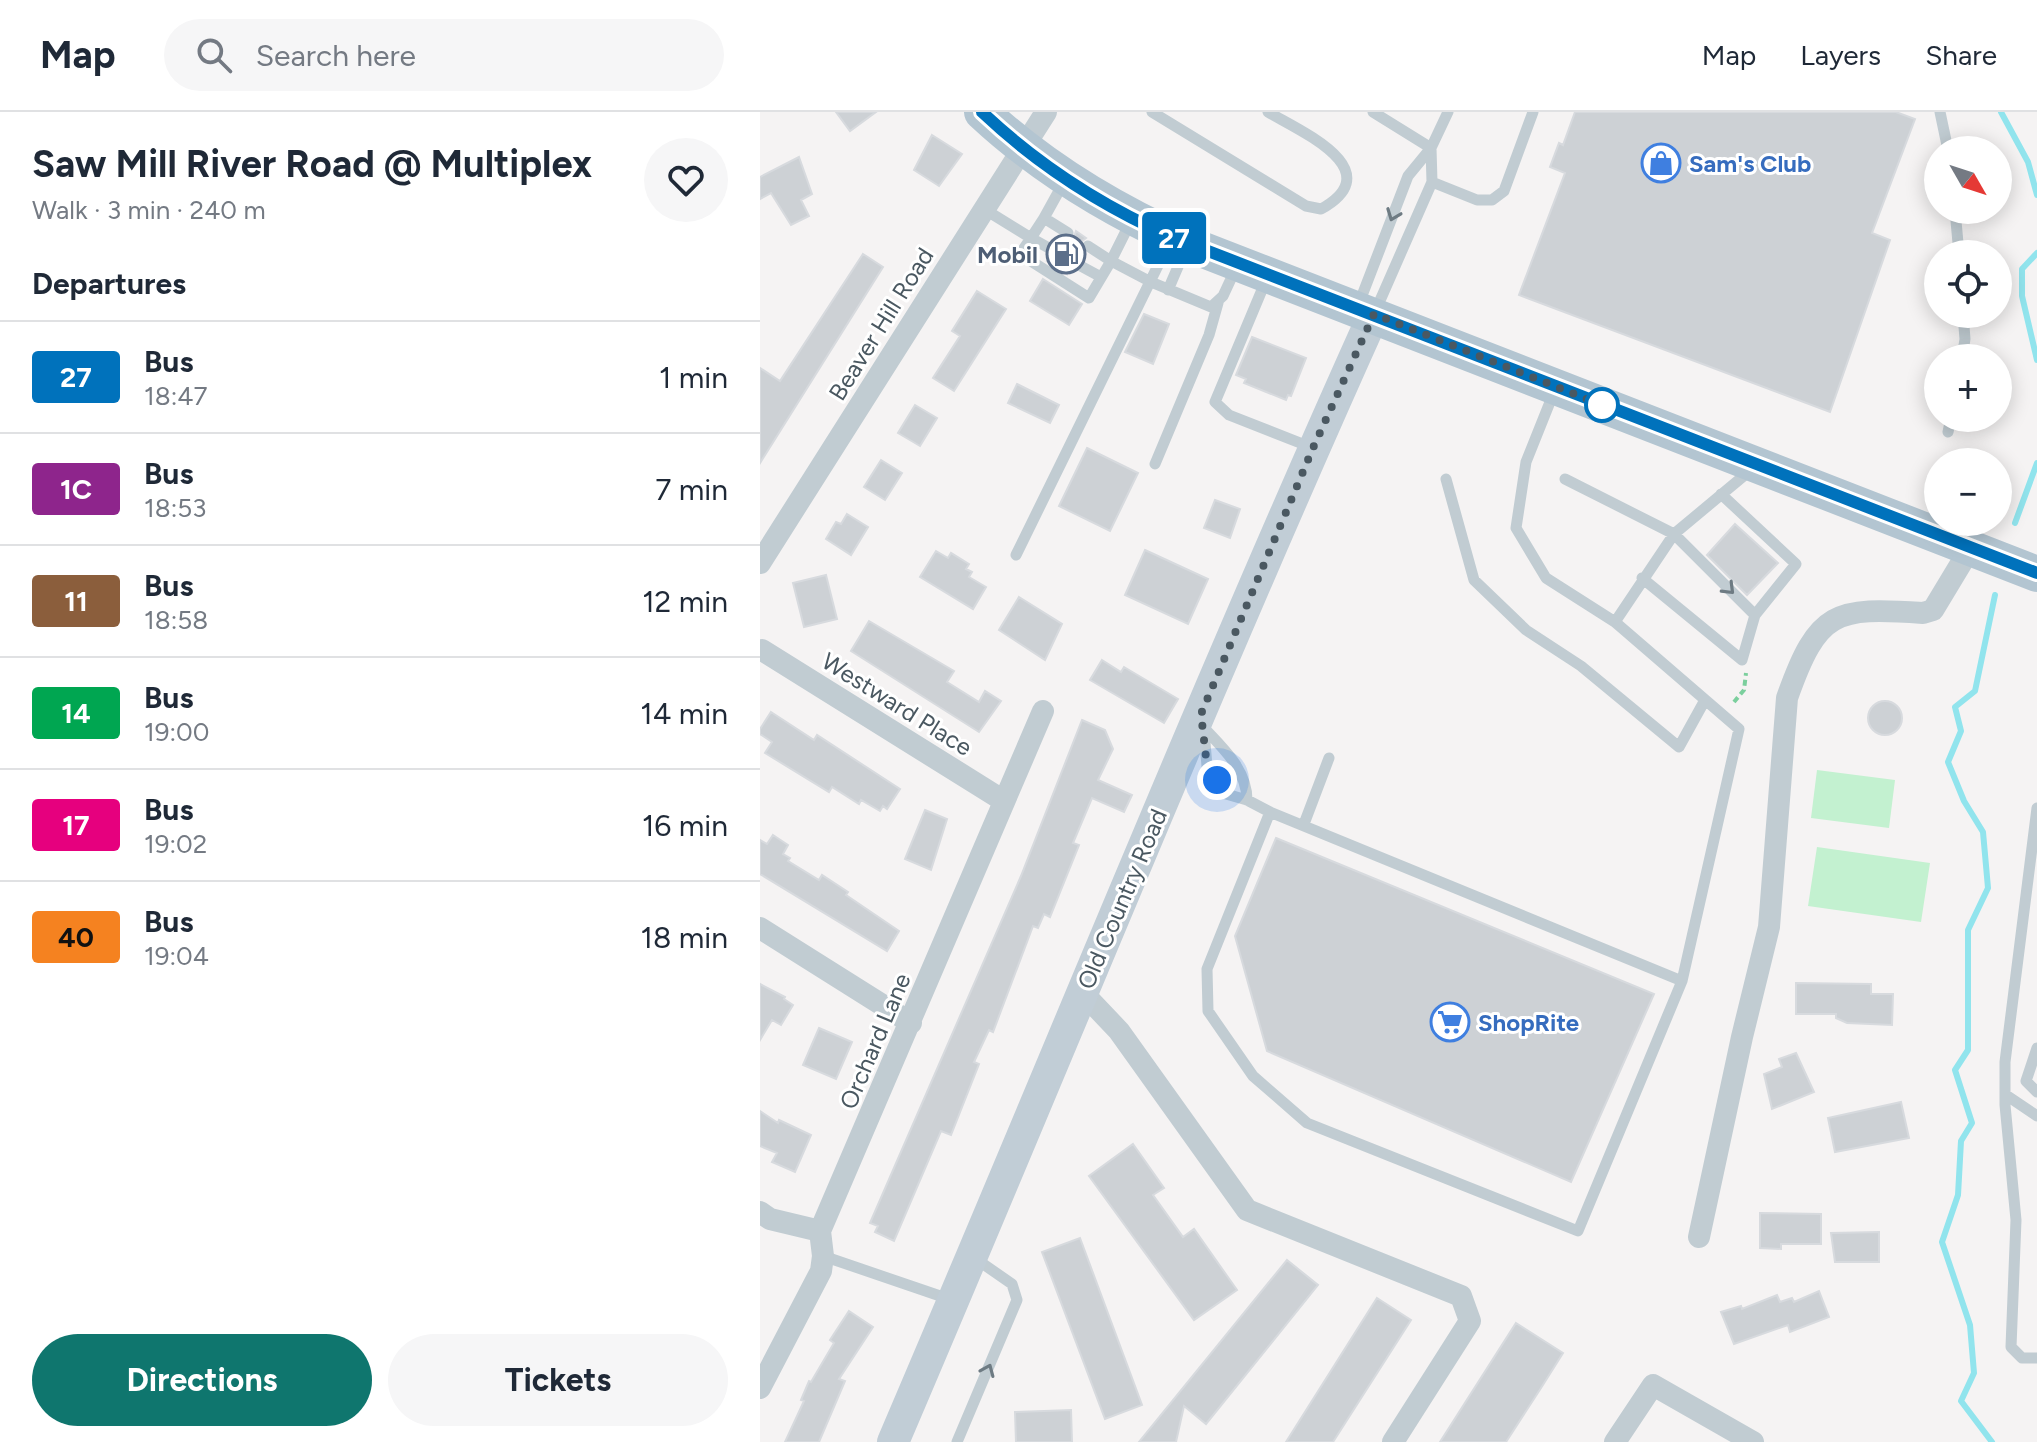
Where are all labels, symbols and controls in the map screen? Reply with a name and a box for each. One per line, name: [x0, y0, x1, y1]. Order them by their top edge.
search box: [164, 19, 724, 91]
text: Map: [40, 32, 116, 78]
icon: search: [192, 33, 236, 77]
text: Search here: [256, 37, 416, 74]
text: Map: [1702, 38, 1756, 72]
text: Layers: [1800, 38, 1881, 72]
text: Share: [1925, 38, 1997, 72]
north arrow: [1924, 136, 2012, 224]
map controls: [1924, 136, 2012, 536]
button: heart: [644, 138, 728, 222]
text: Saw Mill River Road @ Multiplex: [32, 141, 592, 187]
shop icon: Sam's Club: [1640, 142, 1682, 184]
place label: Sam's Club: [1689, 149, 1811, 178]
text: Walk · 3 min · 240 m: [32, 194, 266, 226]
one-way arrow: [1386, 207, 1403, 221]
line badge: 27: [1138, 212, 1210, 264]
text: 27: [1158, 221, 1190, 255]
fuel station icon: Mobil: [1045, 233, 1087, 275]
place label: Mobil: [977, 240, 1038, 269]
button: locate: [1924, 240, 2012, 328]
street label: Beaver Hill Road: [822, 242, 940, 406]
text: Departures: [32, 265, 186, 302]
text: Bus: [144, 343, 193, 380]
button: +: [1924, 344, 2012, 432]
text: 1 min: [659, 359, 728, 396]
text: 27: [60, 360, 92, 394]
text: 18:47: [144, 380, 207, 412]
unlabelled marker: [1585, 388, 1619, 422]
button: −: [1924, 448, 2012, 536]
text: Bus: [144, 455, 193, 492]
text: 7 min: [655, 471, 728, 508]
text: 1C: [60, 472, 92, 506]
text: 18:53: [144, 492, 206, 524]
text: Bus: [144, 567, 193, 604]
one-way arrow: [1720, 580, 1734, 594]
text: 12 min: [642, 583, 728, 620]
text: 11: [64, 584, 88, 618]
text: 18:58: [144, 604, 208, 636]
street label: Westward Place: [816, 646, 978, 762]
text: Bus: [144, 679, 193, 716]
text: 14 min: [640, 695, 728, 732]
text: 14: [61, 696, 91, 730]
text: 19:00: [144, 716, 209, 748]
your location: [1197, 760, 1237, 800]
text: Bus: [144, 791, 193, 828]
street label: Old Country Road: [1071, 805, 1173, 993]
text: 16 min: [642, 807, 728, 844]
text: 17: [62, 808, 90, 842]
text: 19:02: [144, 828, 207, 860]
text: Bus: [144, 903, 193, 940]
text: 18 min: [641, 919, 728, 956]
text: 40: [58, 920, 94, 954]
text: 19:04: [144, 940, 209, 972]
street label: Orchard Lane: [833, 969, 917, 1113]
supermarket icon: ShopRite: [1429, 1001, 1471, 1043]
place label: ShopRite: [1478, 1008, 1579, 1037]
button: Directions: [32, 1334, 372, 1426]
button: Tickets: [388, 1334, 728, 1426]
one-way arrow: [978, 1364, 994, 1378]

